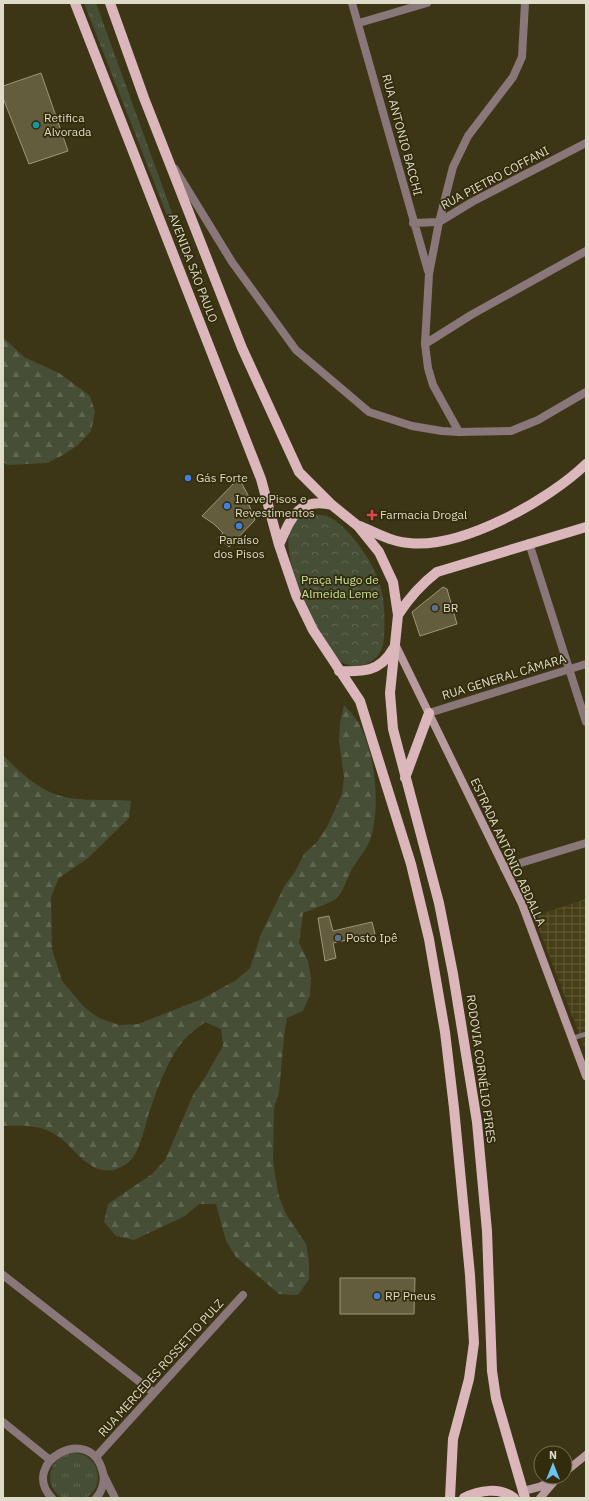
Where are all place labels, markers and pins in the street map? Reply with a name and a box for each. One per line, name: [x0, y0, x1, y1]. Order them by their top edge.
place label: Retifica Alvorada: [44, 110, 92, 139]
marker: Retifica Alvorada: [31, 120, 41, 130]
place label: Gás Forte: [196, 470, 248, 485]
marker: Gás Forte: [183, 473, 193, 483]
place label: Inove Pisos e Revestimentos: [235, 491, 315, 520]
marker: Inove Pisos e Revestimentos: [222, 501, 232, 511]
place label: Farmacia Drogal: [380, 507, 467, 522]
marker: Farmacia Drogal: [367, 510, 377, 520]
marker: Paraíso dos Pisos: [234, 521, 244, 531]
place label: Paraíso dos Pisos: [213, 532, 265, 561]
place label: BR: [443, 600, 459, 615]
marker: BR: [430, 603, 440, 613]
place label: Posto Ipê: [346, 930, 398, 945]
marker: Posto Ipê: [333, 933, 343, 943]
place label: RP Pneus: [385, 1288, 436, 1303]
marker: RP Pneus: [372, 1291, 382, 1301]

